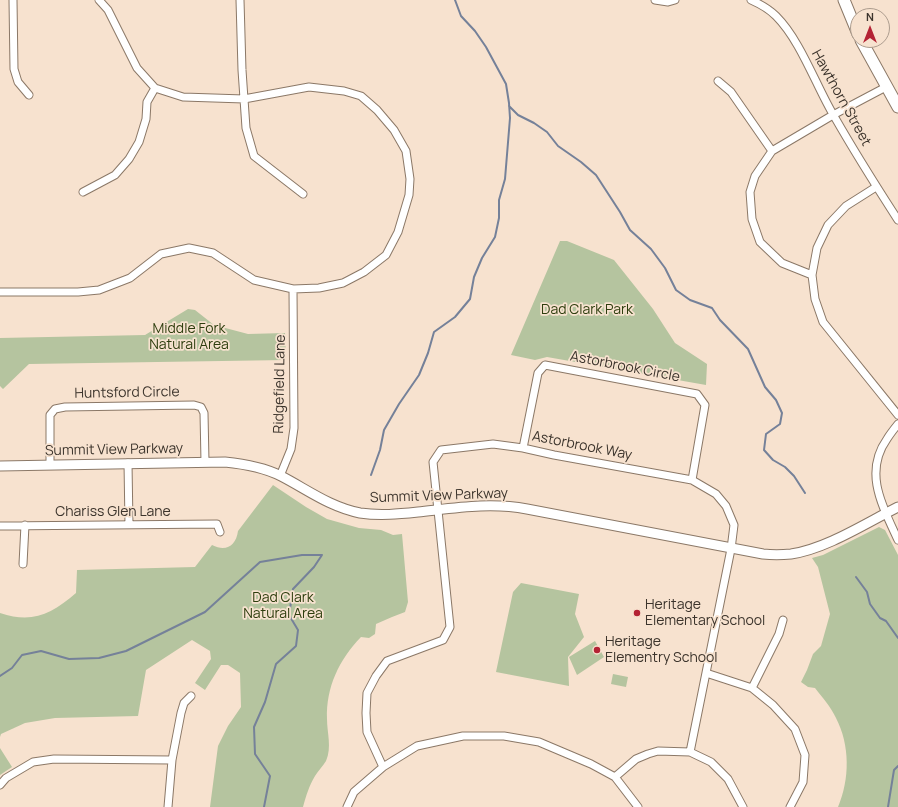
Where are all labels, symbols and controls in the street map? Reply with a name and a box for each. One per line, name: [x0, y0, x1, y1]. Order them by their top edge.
north arrow: [850, 8, 890, 48]
text: N: [866, 9, 874, 24]
street label: Hawthorn Street: [808, 47, 874, 149]
park label: Dad Clark Park: [541, 302, 633, 318]
park label: Middle Fork Natural Area: [149, 321, 229, 354]
street label: Ridgefield Lane: [271, 334, 289, 434]
street label: Astorbrook Circle: [569, 348, 681, 386]
street label: Huntsford Circle: [74, 384, 180, 402]
street label: Astorbrook Way: [531, 428, 633, 464]
street label: Summit View Parkway: [45, 440, 183, 460]
street label: Summit View Parkway: [370, 485, 508, 507]
street label: Chariss Glen Lane: [55, 504, 171, 520]
park label: Dad Clark Natural Area: [243, 590, 323, 622]
place label: Heritage Elementary School: [645, 597, 765, 630]
marker: Heritage Elementary School: [632, 608, 642, 618]
place label: Heritage Elementry School: [605, 634, 718, 666]
marker: Heritage Elementry School: [592, 645, 602, 655]

